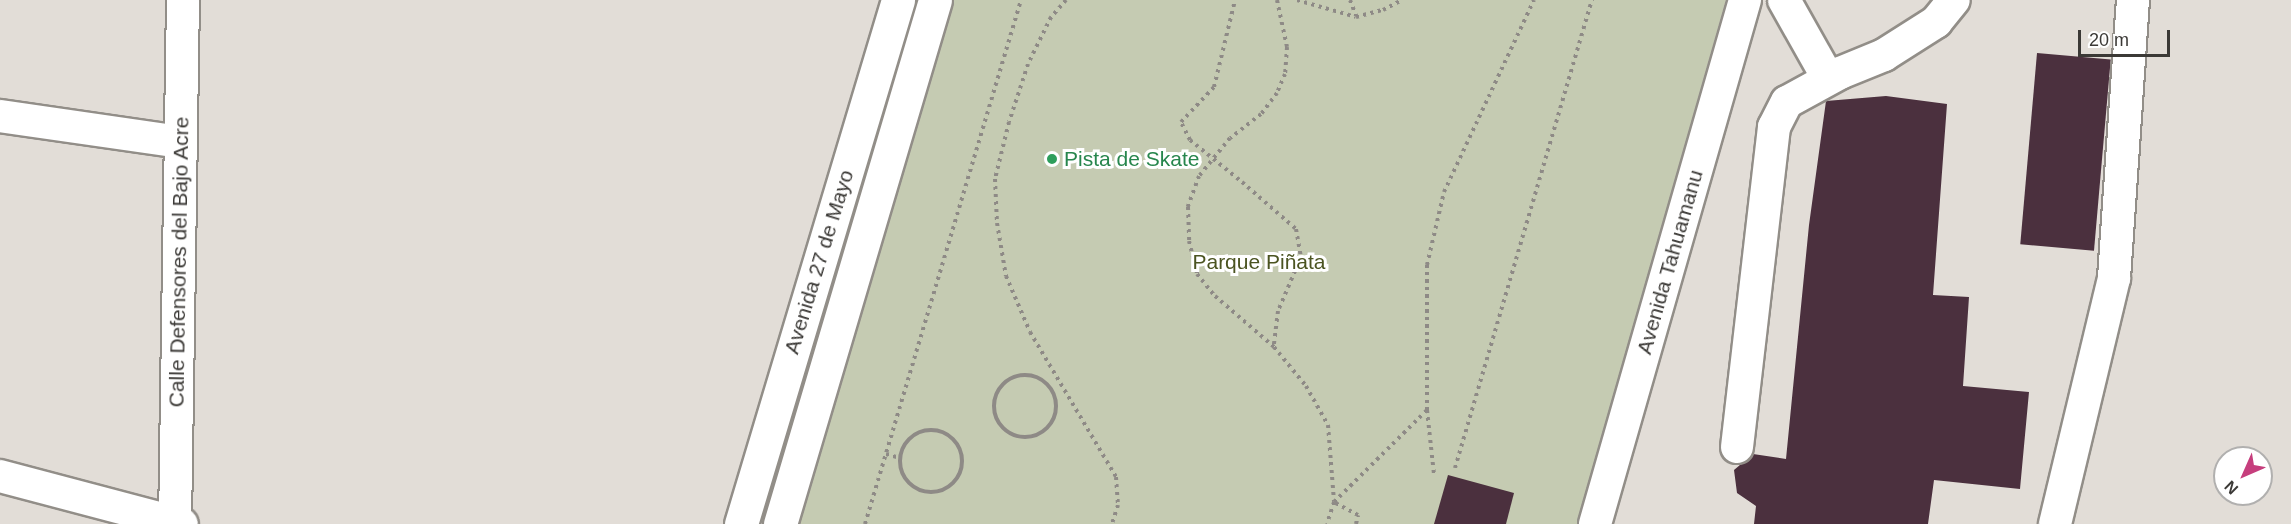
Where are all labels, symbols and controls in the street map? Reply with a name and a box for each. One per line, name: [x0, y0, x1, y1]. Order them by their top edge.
scale bar: [2081, 18, 2172, 56]
text: 20 m: [2089, 30, 2129, 50]
street label: Calle Defensores del Bajo Acre: [164, 116, 194, 408]
place label: Pista de Skate: [1064, 146, 1199, 172]
marker: Pista de Skate: [1045, 152, 1059, 166]
street label: Avenida 27 de Mayo: [779, 167, 859, 357]
street label: Avenida Tahuamanu: [1632, 167, 1708, 357]
park label: Parque Piñata: [1192, 249, 1326, 275]
north arrow: [2213, 446, 2273, 506]
text: N: [2221, 478, 2241, 498]

